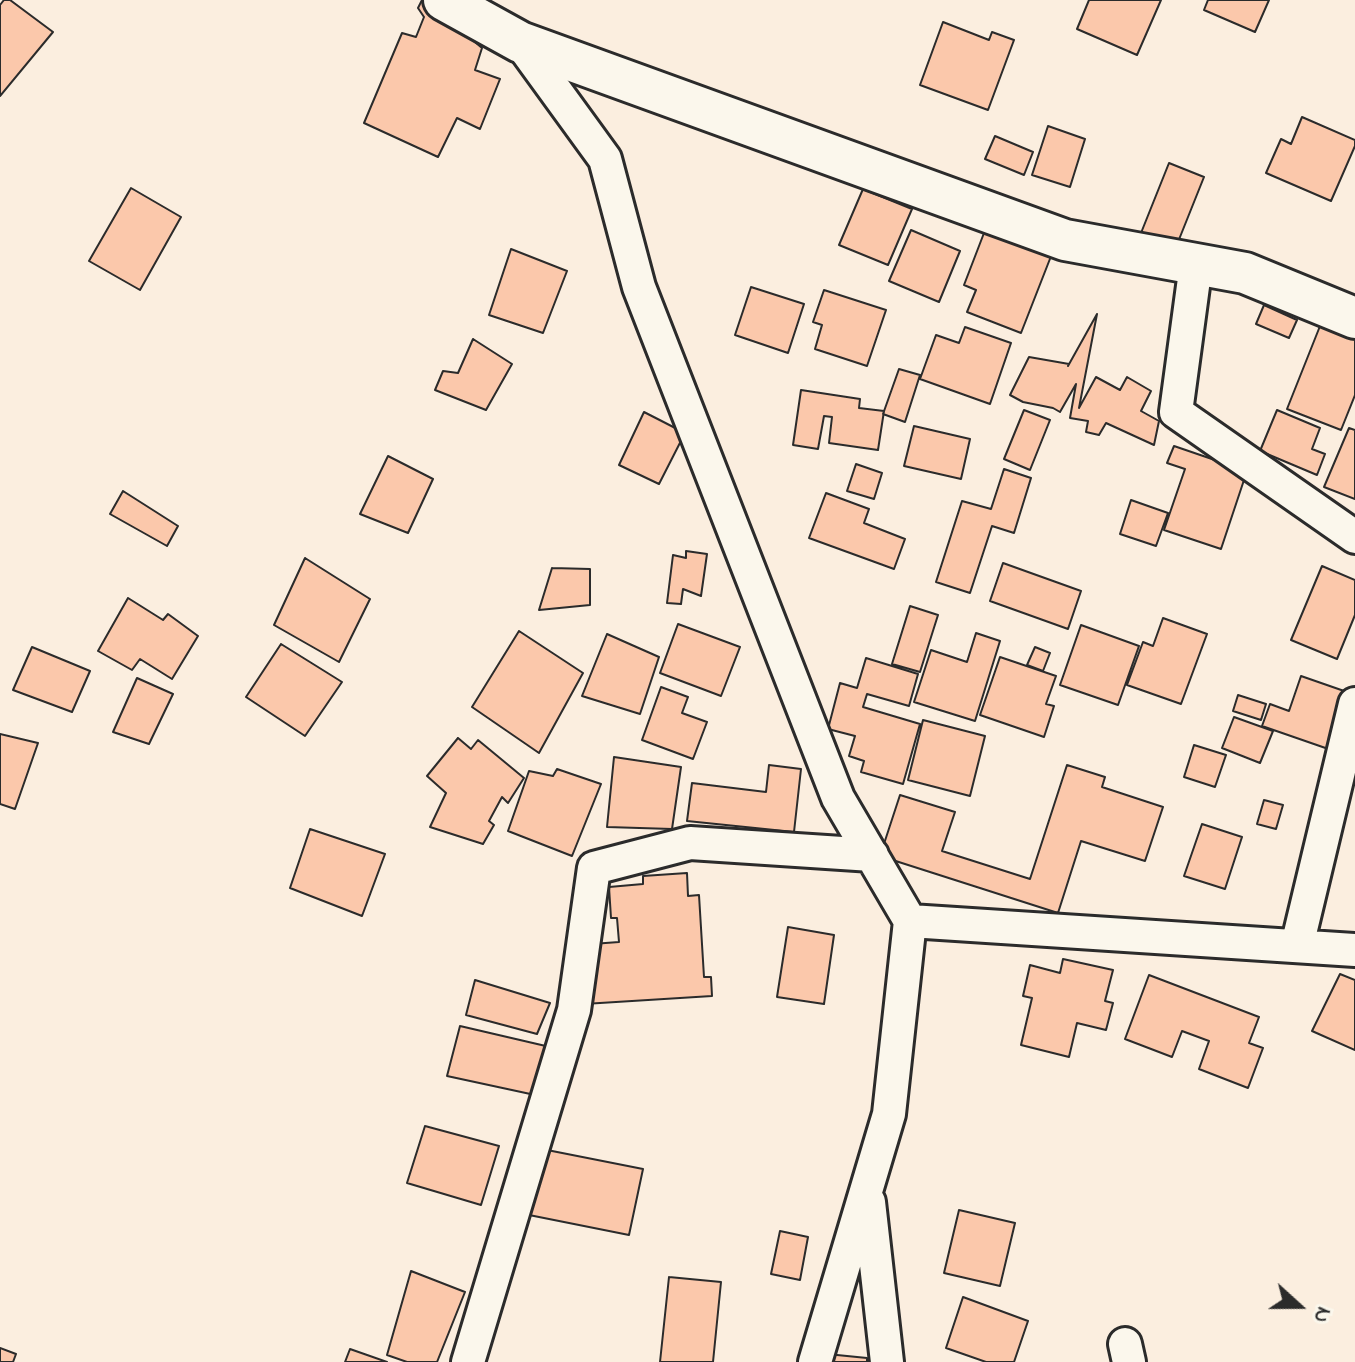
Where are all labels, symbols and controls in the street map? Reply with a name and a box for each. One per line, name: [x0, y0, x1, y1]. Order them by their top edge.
north arrow: [1259, 1266, 1339, 1346]
text: N: [1304, 1302, 1339, 1327]

